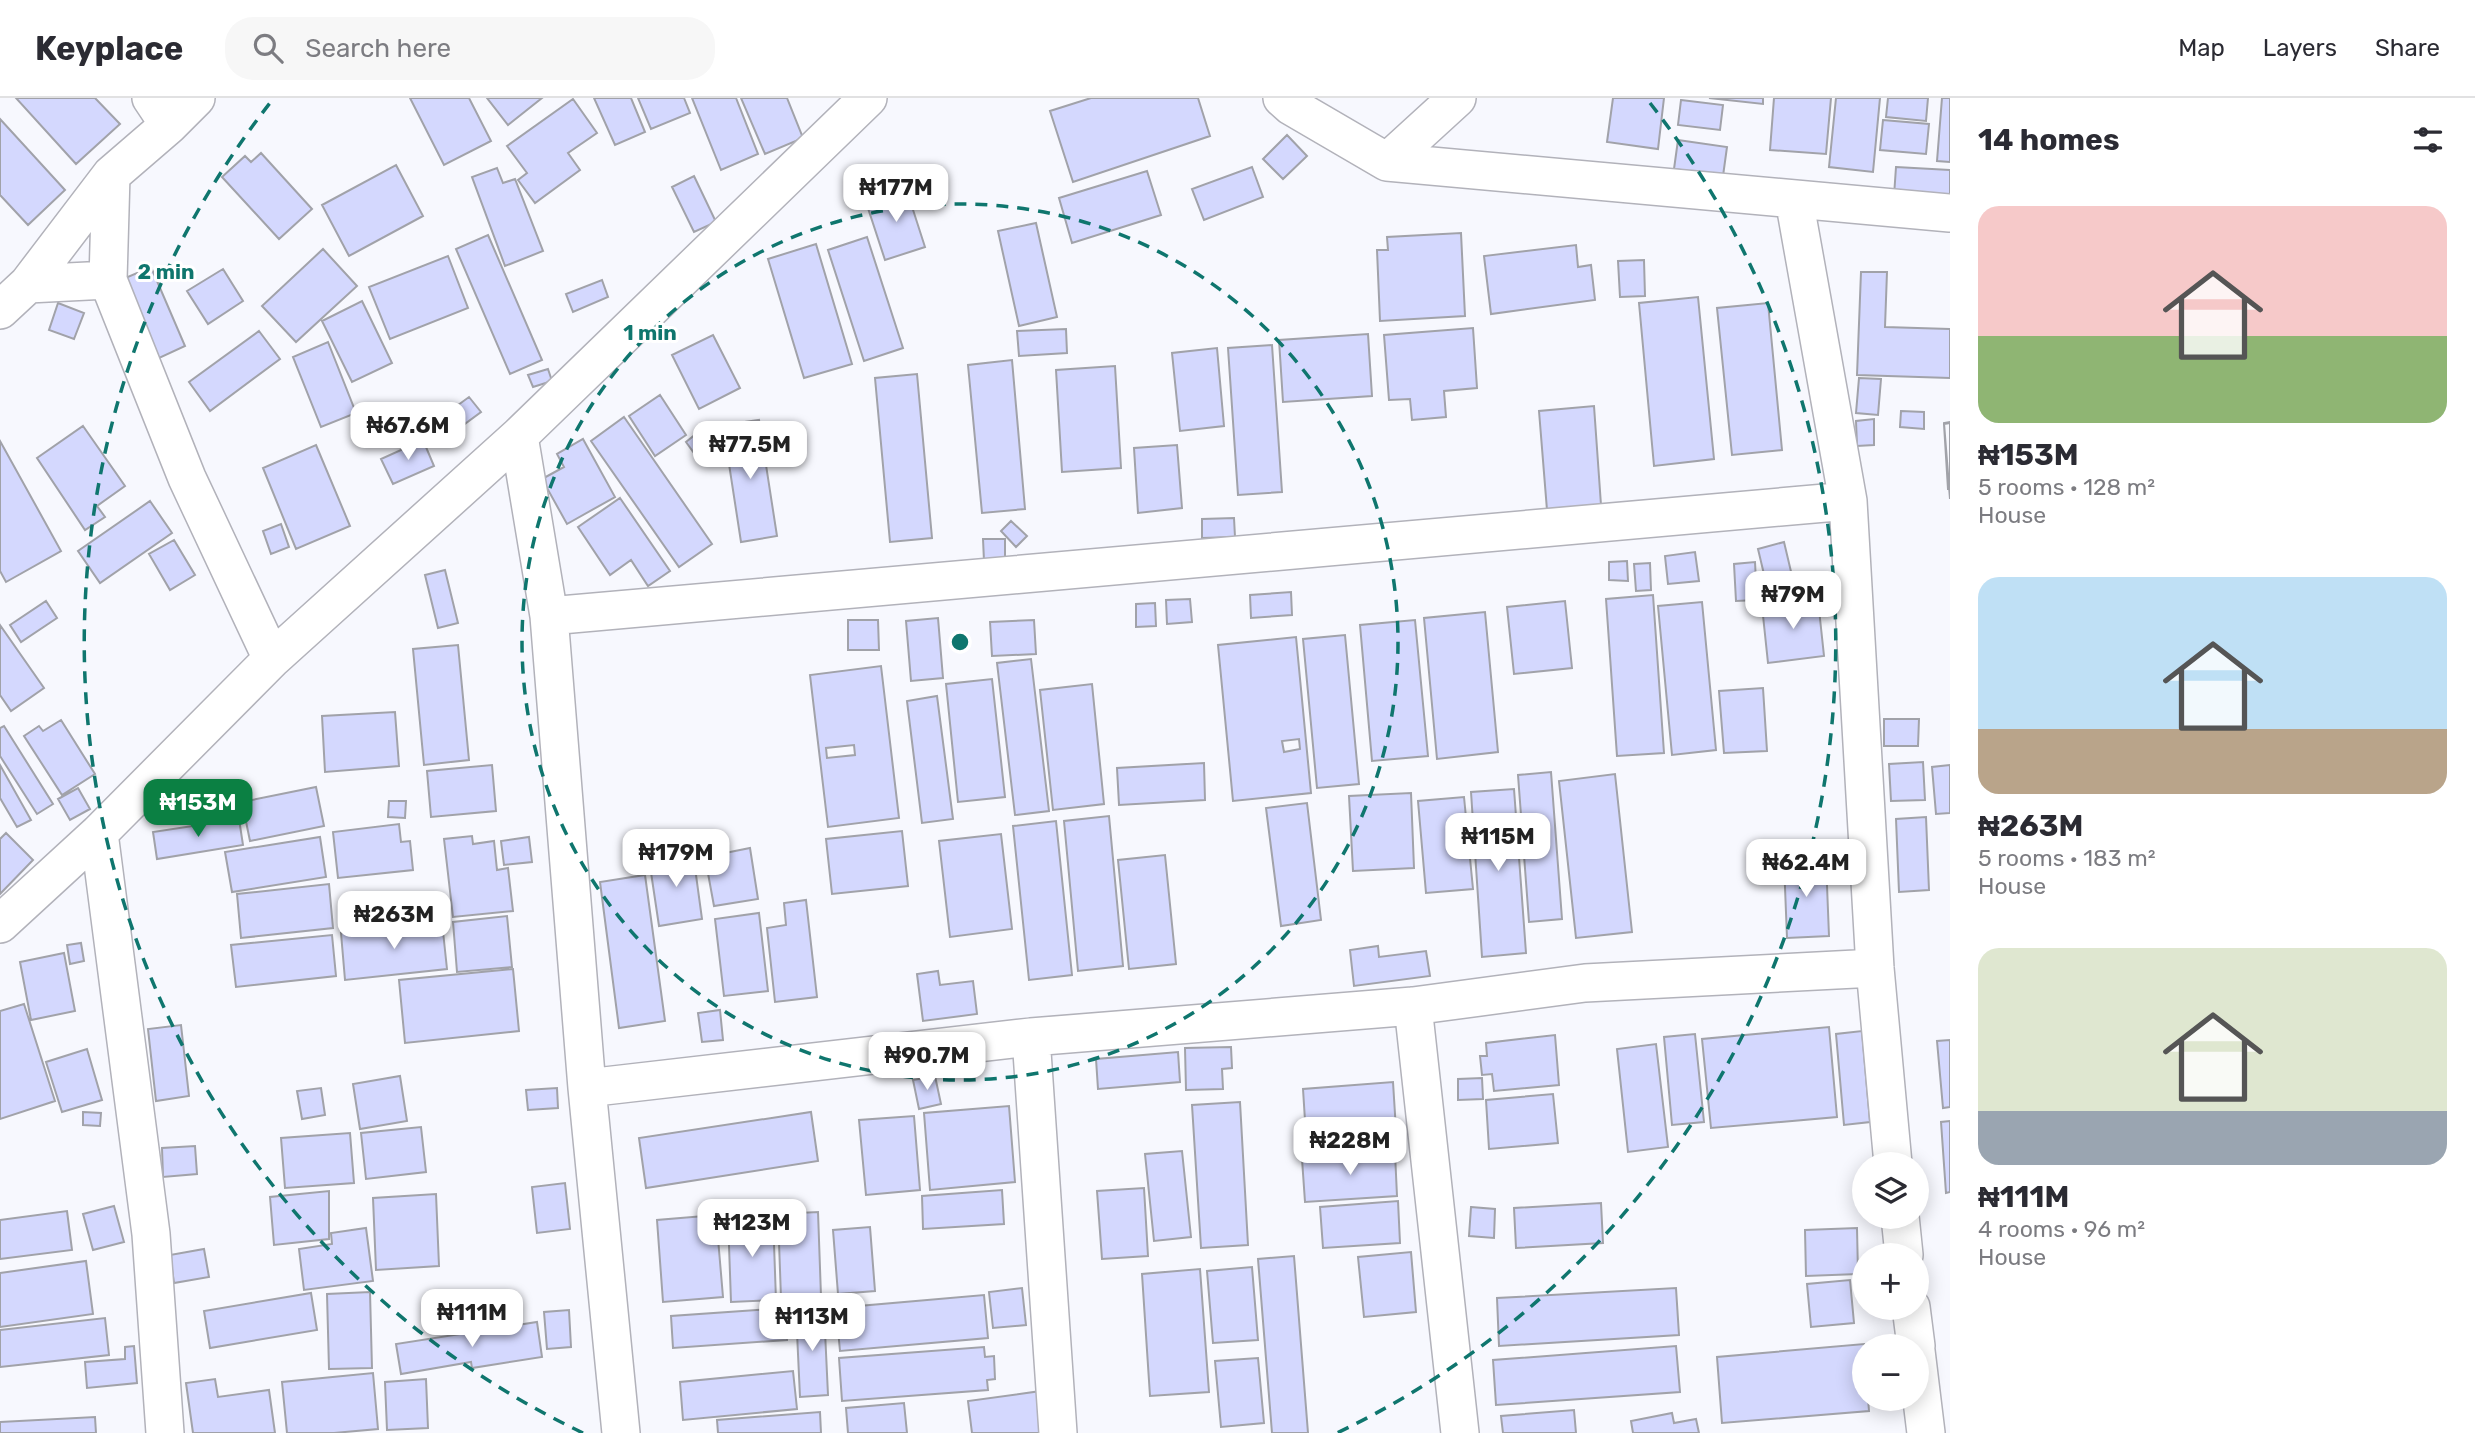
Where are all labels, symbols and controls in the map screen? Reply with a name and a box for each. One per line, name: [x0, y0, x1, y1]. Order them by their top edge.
search box: [225, 17, 715, 80]
text: Keyplace: [35, 29, 183, 68]
icon: search: [249, 29, 287, 67]
text: Search here: [305, 33, 451, 64]
text: Map: [2178, 34, 2225, 62]
text: Layers: [2263, 34, 2337, 62]
text: Share: [2375, 34, 2440, 62]
icon: filters: [2409, 121, 2447, 159]
text: 14 homes: [1978, 122, 2120, 158]
pin: ₦177M: [847, 164, 945, 224]
text: ₦177M: [859, 173, 933, 201]
icon: home: [2150, 252, 2276, 378]
text: 2 min: [138, 259, 194, 284]
text: 1 min: [623, 320, 677, 345]
pin: ₦67.6M: [351, 402, 465, 462]
text: ₦67.6M: [366, 411, 450, 439]
pin: ₦77.5M: [693, 422, 807, 481]
text: ₦77.5M: [709, 430, 791, 458]
text: ₦153M: [1978, 437, 2079, 473]
text: 5 rooms · 128 m²: [1978, 473, 2155, 501]
text: House: [1978, 501, 2046, 529]
pin: ₦79M: [1752, 572, 1834, 631]
text: ₦79M: [1761, 580, 1825, 608]
icon: home: [2150, 623, 2276, 749]
centre of rings: [948, 630, 972, 654]
pin: ₦153M: [149, 780, 247, 839]
text: ₦153M: [159, 788, 237, 816]
text: ₦263M: [1978, 808, 2083, 844]
pin: ₦115M: [1449, 814, 1547, 873]
text: ₦115M: [1461, 822, 1535, 850]
pin: ₦179M: [627, 830, 725, 889]
text: ₦179M: [638, 838, 714, 866]
pin: ₦62.4M: [1749, 840, 1863, 899]
text: 5 rooms · 183 m²: [1978, 844, 2155, 872]
text: ₦62.4M: [1762, 848, 1850, 876]
text: House: [1978, 872, 2046, 900]
pin: ₦263M: [345, 892, 443, 951]
text: ₦263M: [354, 900, 434, 928]
icon: home: [2150, 994, 2276, 1120]
pin: ₦90.7M: [870, 1032, 984, 1092]
text: ₦90.7M: [885, 1041, 969, 1069]
pin: ₦228M: [1301, 1118, 1399, 1177]
text: ₦228M: [1309, 1126, 1391, 1154]
map controls: [1852, 1152, 1929, 1411]
button: layers: [1852, 1152, 1929, 1229]
text: ₦111M: [1978, 1179, 2069, 1215]
pin: ₦123M: [703, 1200, 801, 1259]
text: ₦123M: [713, 1208, 791, 1236]
text: 4 rooms · 96 m²: [1978, 1215, 2145, 1243]
button: +: [1852, 1243, 1929, 1320]
text: House: [1978, 1243, 2046, 1271]
pin: ₦111M: [423, 1290, 521, 1349]
pin: ₦113M: [763, 1294, 861, 1353]
text: ₦111M: [437, 1298, 507, 1326]
text: ₦113M: [775, 1302, 849, 1330]
button: −: [1852, 1334, 1929, 1411]

